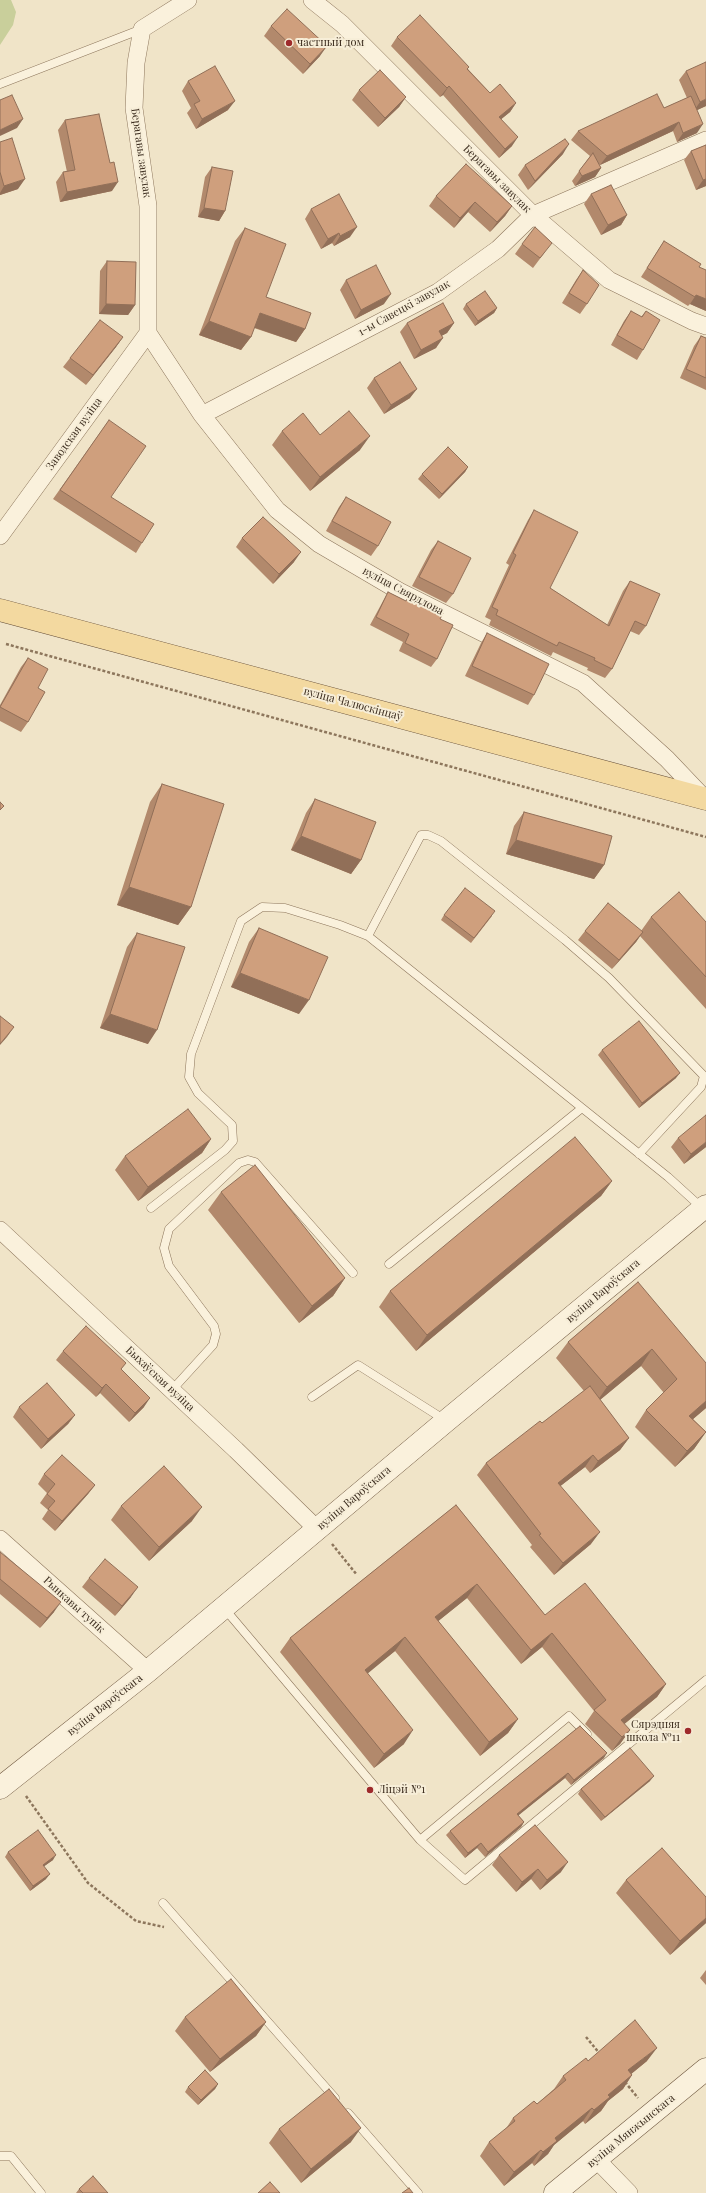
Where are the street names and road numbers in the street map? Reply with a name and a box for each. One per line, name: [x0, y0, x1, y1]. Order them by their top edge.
street label: Берагавы завулак: [128, 107, 154, 199]
street label: Берагавы завулак: [460, 142, 534, 216]
street label: 1-ы Савецкі завулак: [356, 277, 452, 339]
street label: Заводская вуліца: [43, 395, 105, 473]
street label: вуліца Свярдлова: [360, 564, 446, 618]
street label: вуліца Чалюскінцаў: [302, 684, 404, 724]
street label: вуліца Вароўскага: [563, 1256, 643, 1326]
street label: Быхаўская вуліца: [123, 1344, 197, 1414]
street label: вуліца Вароўскага: [314, 1463, 394, 1533]
street label: Рынкавы тупік: [41, 1574, 107, 1636]
street label: вуліца Вароўскага: [65, 1671, 145, 1739]
street label: вуліца Мянжынскага: [585, 2092, 677, 2170]

